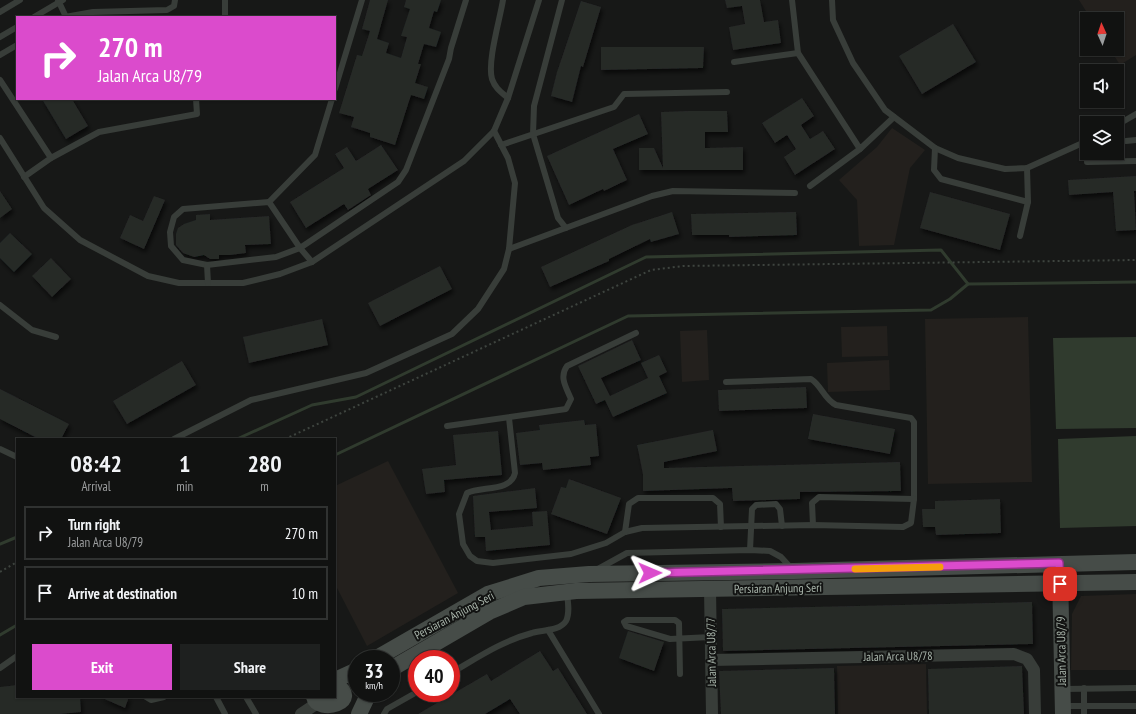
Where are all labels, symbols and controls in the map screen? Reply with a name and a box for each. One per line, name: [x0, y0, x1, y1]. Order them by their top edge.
north arrow: [1080, 12, 1124, 56]
map controls: [1080, 12, 1124, 160]
text: 270 m: [98, 28, 162, 65]
icon: right: [32, 32, 84, 84]
text: Jalan Arca U8/79: [98, 64, 202, 87]
button: sound: [1080, 64, 1124, 108]
button: layers: [1080, 116, 1124, 160]
text: 08:42: [70, 448, 122, 479]
text: 1: [179, 448, 190, 479]
text: 280: [247, 448, 282, 479]
text: Arrival: [81, 478, 111, 495]
text: min: [176, 478, 193, 495]
text: m: [260, 478, 269, 495]
text: Turn right: [68, 515, 120, 534]
icon: right: [34, 522, 56, 544]
text: 270 m: [285, 524, 318, 543]
text: Jalan Arca U8/79: [68, 534, 143, 551]
position arrow: [629, 552, 671, 594]
pin: [1043, 567, 1077, 601]
icon: arrive: [1049, 573, 1071, 595]
street label: Persiaran Anjung Seri: [734, 580, 822, 596]
icon: arrive: [34, 582, 56, 604]
text: Arrive at destination: [68, 584, 177, 603]
text: 10 m: [292, 584, 318, 603]
street label: Persiaran Anjung Seri: [412, 588, 496, 642]
street label: Jalan Arca U8/79: [1053, 616, 1069, 687]
street label: Jalan Arca U8/77: [703, 617, 719, 688]
button: Exit: [32, 644, 172, 690]
button: Share: [180, 644, 320, 690]
street label: Jalan Arca U8/78: [862, 648, 933, 664]
speed limit sign: 40: [408, 650, 460, 702]
text: 33: [364, 658, 384, 684]
text: km/h: [365, 679, 383, 692]

